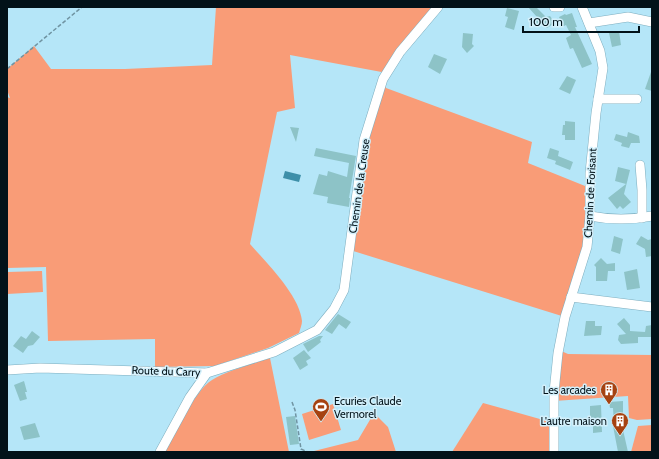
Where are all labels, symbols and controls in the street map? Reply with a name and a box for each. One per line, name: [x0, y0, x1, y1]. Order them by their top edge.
scale bar: [523, 8, 639, 34]
text: 100 m: [529, 14, 563, 29]
street label: Chemin de la Creuse: [345, 138, 373, 234]
street label: Chemin de Forisant: [581, 147, 599, 238]
street label: Route du Carry: [131, 363, 201, 379]
building icon: Les arcades: [599, 380, 619, 405]
place label: Les arcades: [543, 383, 596, 397]
place label: Ecuries Claude Vermorel: [334, 394, 402, 421]
sports icon: Ecuries Claude Vermorel: [311, 397, 331, 422]
building icon: L'autre maison: [610, 411, 630, 436]
place label: L'autre maison: [541, 414, 607, 428]

